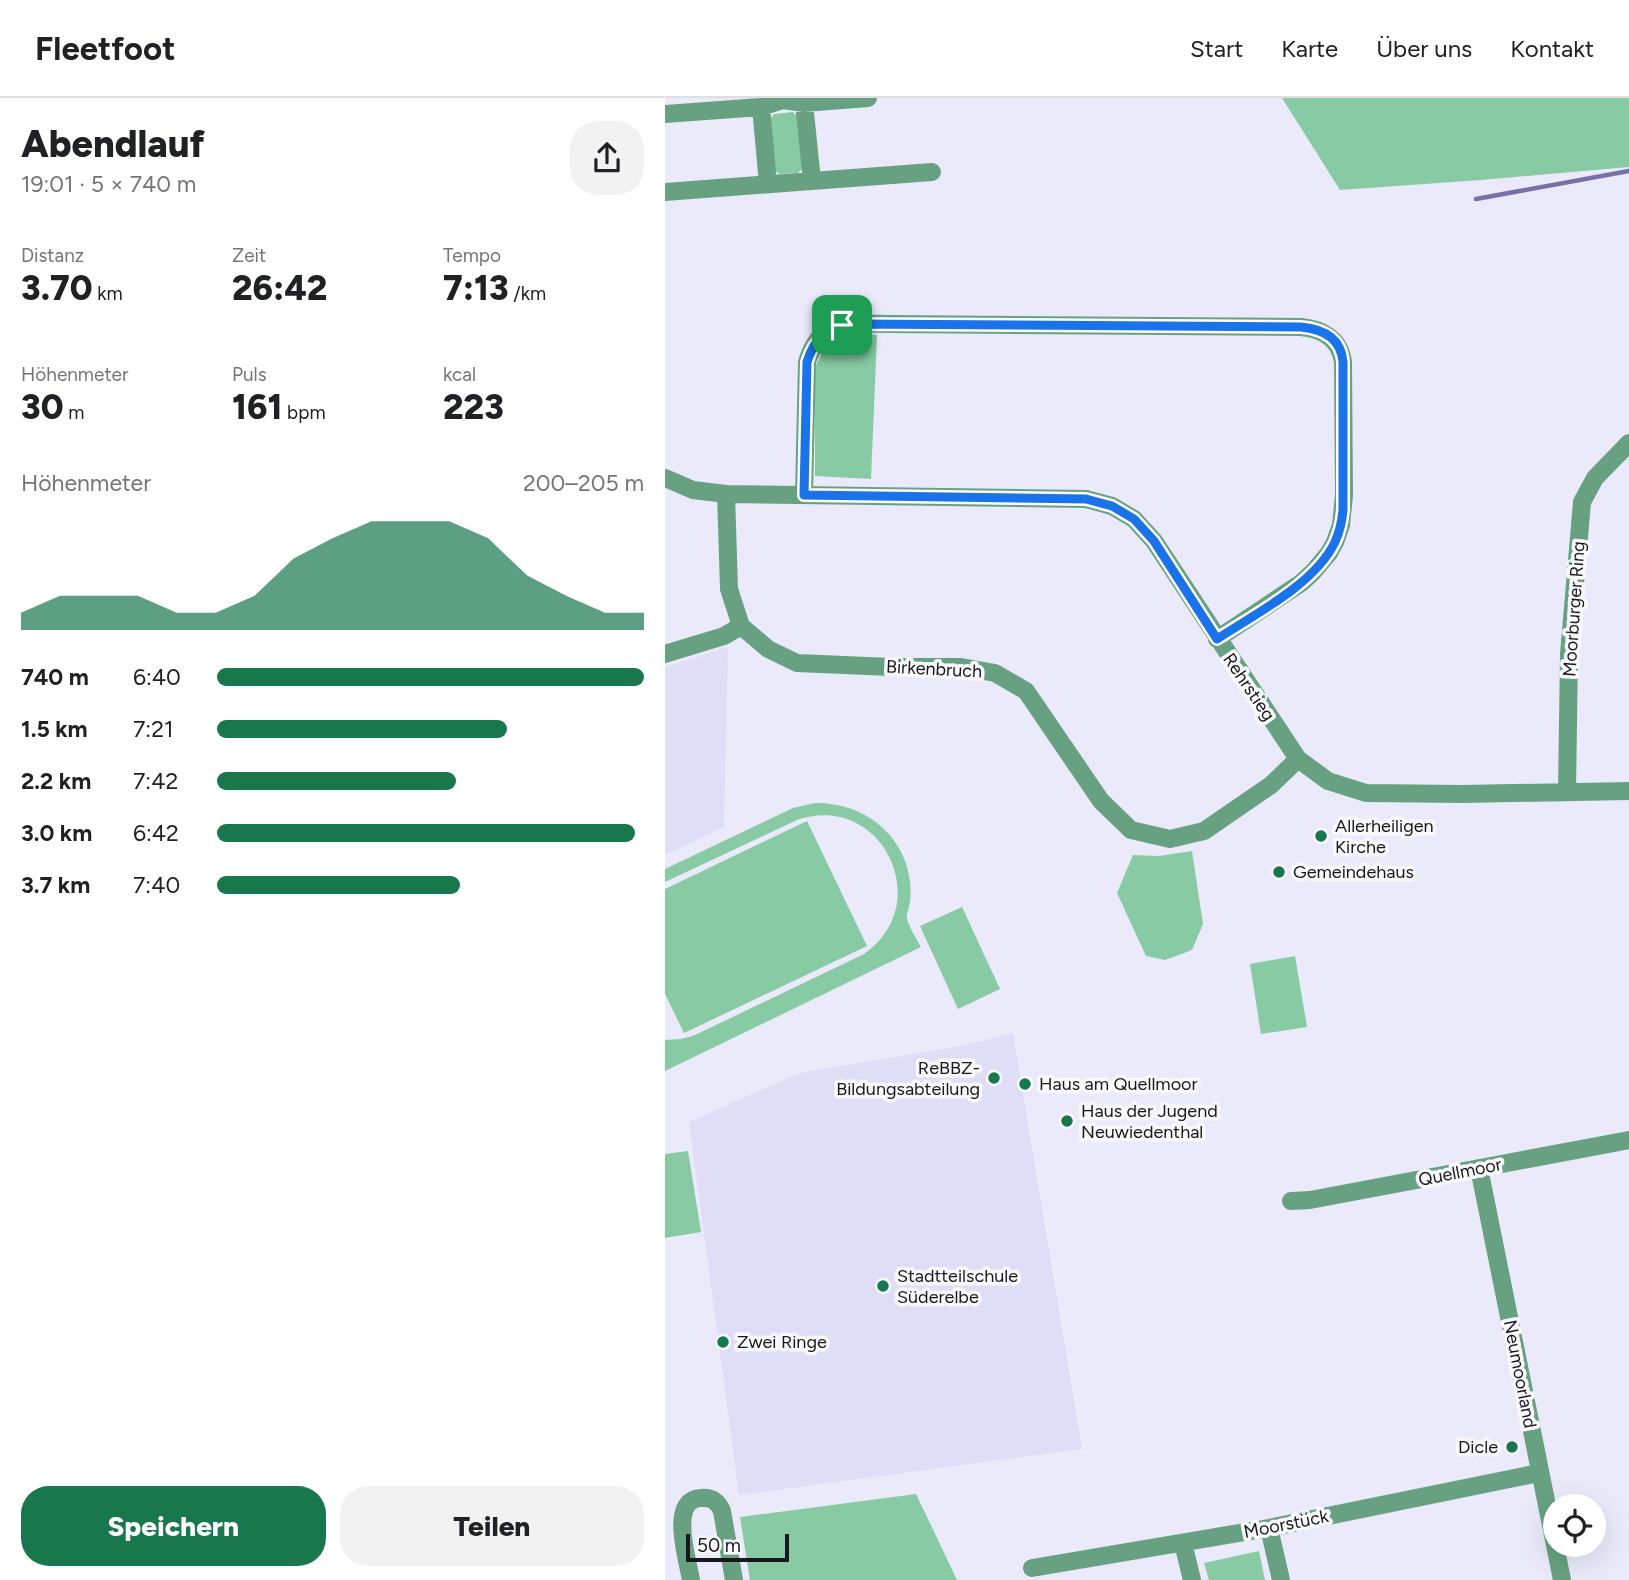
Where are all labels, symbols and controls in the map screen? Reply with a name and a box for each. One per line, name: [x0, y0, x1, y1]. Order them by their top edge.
text: Fleetfoot: [35, 29, 175, 68]
text: Start: [1190, 34, 1243, 63]
text: Karte: [1281, 34, 1338, 63]
text: Über uns: [1376, 34, 1472, 63]
text: Kontakt: [1510, 34, 1594, 63]
text: Abendlauf: [21, 121, 205, 167]
button: share: [570, 121, 644, 195]
text: 19:01 · 5 × 740 m: [21, 170, 196, 198]
text: Distanz: [21, 244, 84, 267]
text: Zeit: [232, 244, 266, 267]
text: Tempo: [443, 244, 501, 267]
text: 3.70: [21, 267, 93, 309]
text: 26:42: [232, 267, 327, 309]
text: 7:13: [443, 267, 509, 309]
text: km: [93, 282, 123, 305]
text: /km: [509, 282, 546, 305]
pin: [812, 295, 872, 355]
icon: arrive: [823, 306, 861, 344]
text: Höhenmeter: [21, 363, 128, 386]
text: Puls: [232, 363, 267, 386]
text: kcal: [443, 363, 476, 386]
text: 30: [21, 386, 63, 428]
text: 161: [232, 386, 282, 428]
text: 223: [443, 386, 504, 428]
text: m: [63, 401, 84, 424]
text: bpm: [282, 401, 326, 424]
text: Höhenmeter: [21, 469, 151, 497]
text: 200–205 m: [523, 469, 644, 497]
street label: Moorburger Ring: [1558, 540, 1590, 678]
street label: Rehrstieg: [1218, 649, 1280, 725]
street label: Birkenbruch: [885, 655, 983, 683]
text: 740 m: [21, 663, 89, 691]
text: 6:40: [133, 663, 181, 691]
text: 1.5 km: [21, 715, 88, 743]
text: 7:21: [133, 715, 174, 743]
text: 2.2 km: [21, 767, 91, 795]
text: 7:42: [133, 767, 178, 795]
place label: Allerheiligen Kirche: [1335, 815, 1434, 858]
text: 3.0 km: [21, 819, 92, 847]
text: 6:42: [133, 819, 179, 847]
marker: Allerheiligen Kirche: [1313, 828, 1329, 844]
place label: Gemeindehaus: [1293, 861, 1414, 883]
marker: Gemeindehaus: [1271, 864, 1287, 880]
text: 3.7 km: [21, 871, 90, 899]
text: 7:40: [133, 871, 180, 899]
place label: ReBBZ- Bildungsabteilung: [836, 1057, 980, 1100]
marker: ReBBZ- Bildungsabteilung: [986, 1070, 1002, 1086]
place label: Haus am Quellmoor: [1039, 1073, 1198, 1095]
marker: Haus am Quellmoor: [1017, 1076, 1033, 1092]
place label: Haus der Jugend Neuwiedenthal: [1081, 1100, 1218, 1143]
marker: Haus der Jugend Neuwiedenthal: [1059, 1113, 1075, 1129]
street label: Quellmoor: [1417, 1153, 1503, 1191]
place label: Stadtteilschule Süderelbe: [897, 1265, 1018, 1308]
marker: Stadtteilschule Süderelbe: [875, 1278, 891, 1294]
street label: Neumoorland: [1499, 1318, 1541, 1430]
place label: Zwei Ringe: [737, 1331, 827, 1353]
marker: Zwei Ringe: [715, 1334, 731, 1350]
place label: Dicle: [1458, 1436, 1498, 1458]
marker: Dicle: [1504, 1439, 1520, 1455]
button: Speichern: [21, 1486, 326, 1566]
button: Teilen: [340, 1486, 644, 1566]
map controls: [1543, 1494, 1606, 1557]
button: locate: [1543, 1494, 1606, 1557]
street label: Moorstück: [1242, 1505, 1331, 1543]
scale bar: [686, 1531, 789, 1563]
text: 50 m: [697, 1534, 741, 1557]

